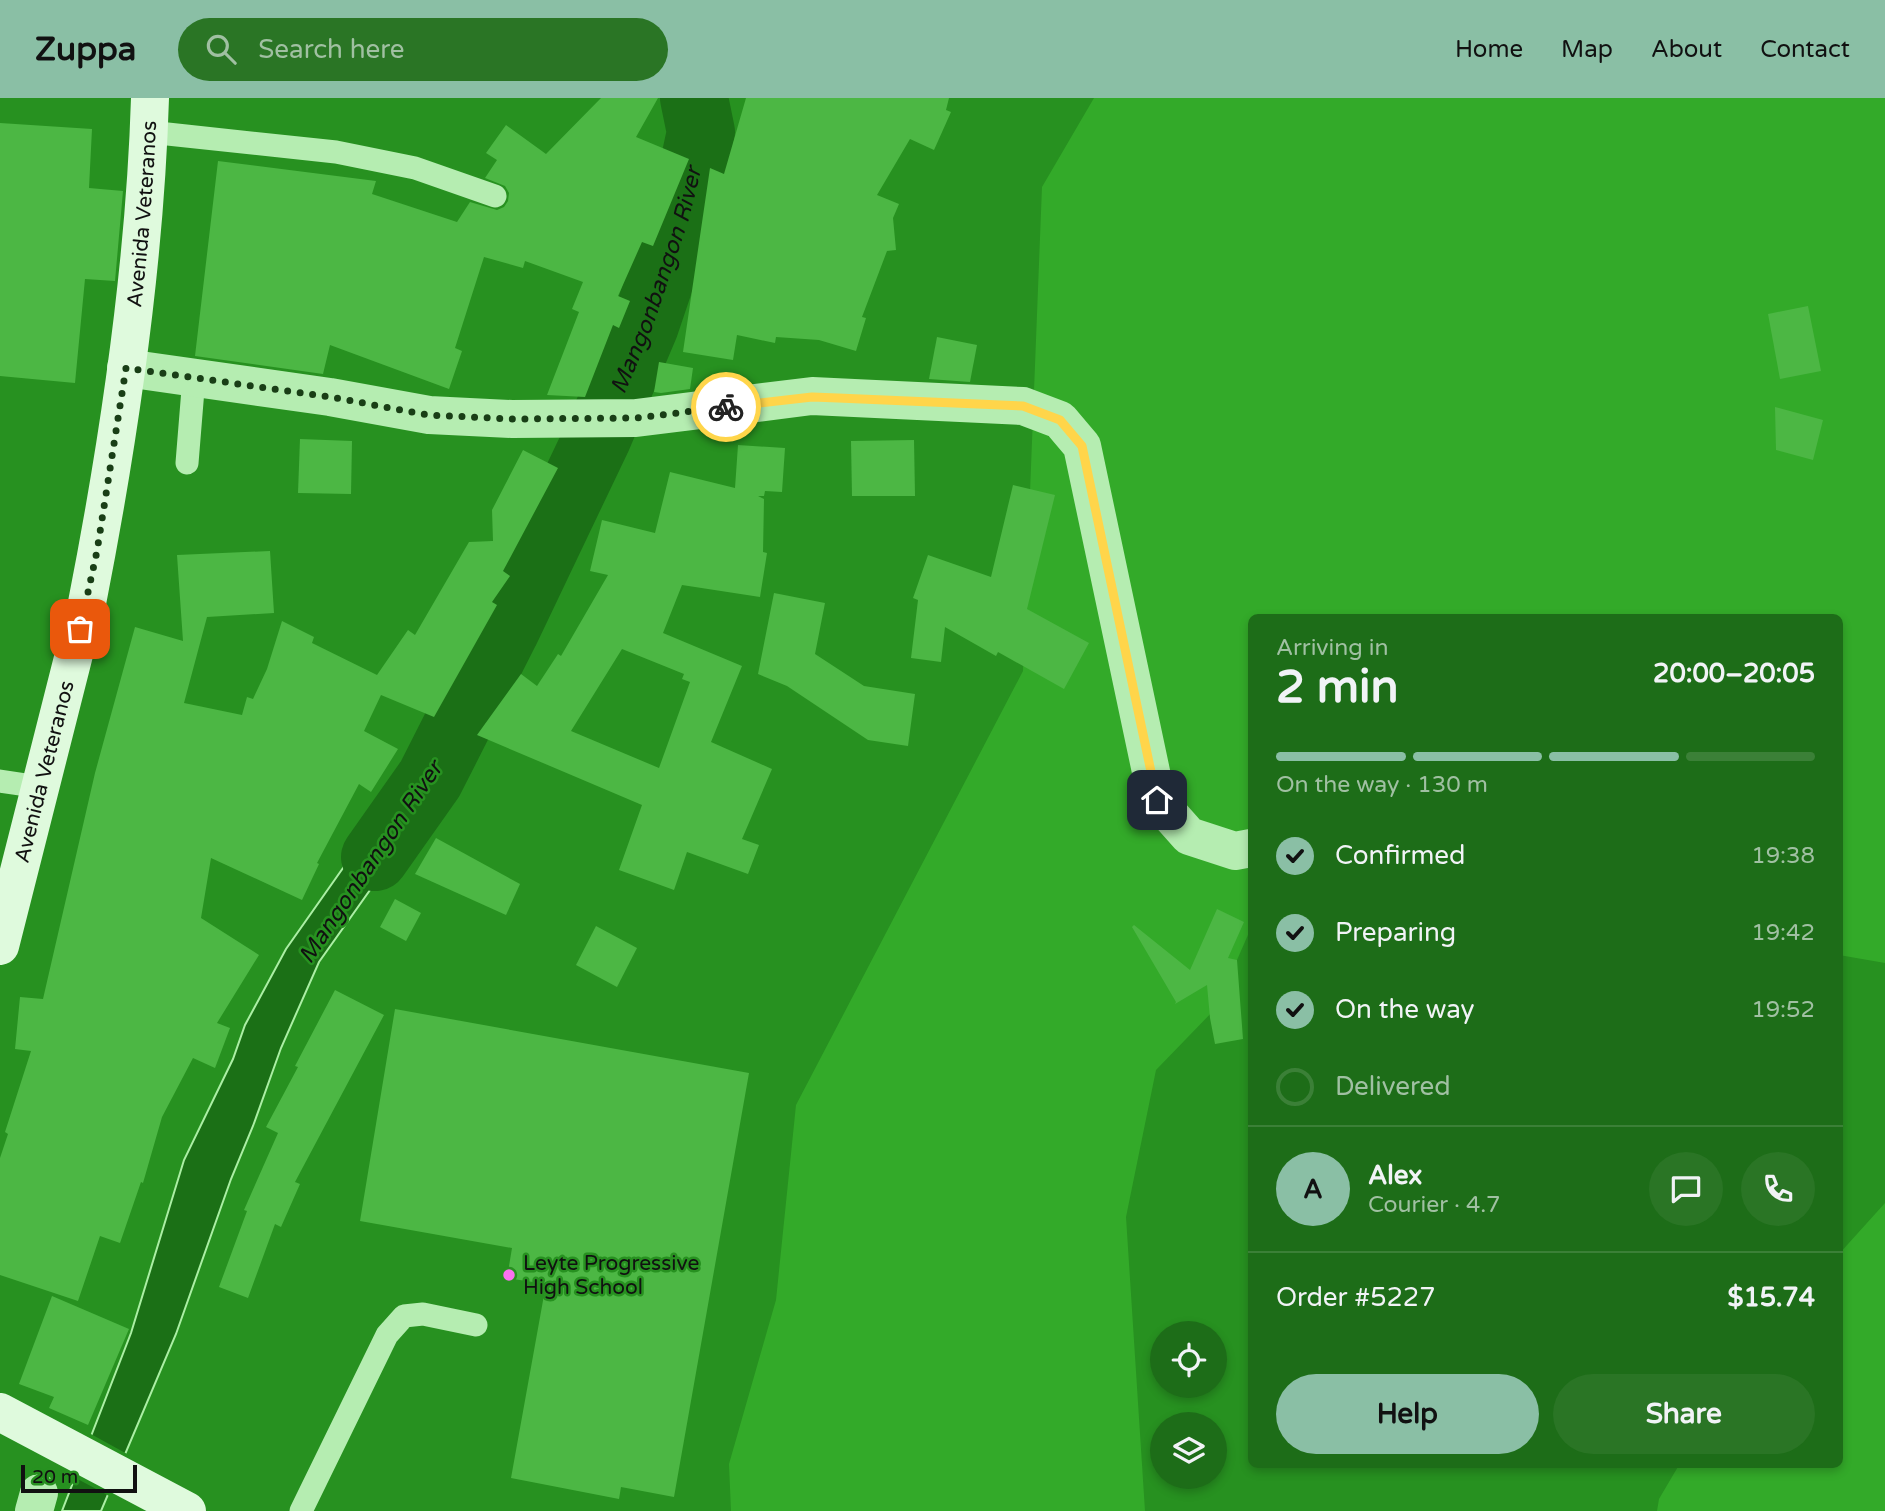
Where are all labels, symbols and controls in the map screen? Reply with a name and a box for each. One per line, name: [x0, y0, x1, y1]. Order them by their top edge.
search box: [178, 18, 668, 81]
text: Zuppa: [35, 30, 136, 69]
icon: search: [202, 30, 240, 68]
text: Search here: [258, 34, 405, 65]
text: Home: [1455, 35, 1523, 64]
text: Map: [1561, 35, 1613, 64]
text: About: [1651, 35, 1722, 64]
text: Contact: [1760, 35, 1850, 64]
street label: Avenida Veteranos: [122, 120, 162, 309]
water label: Mangonbangon River: [605, 162, 709, 398]
courier: [691, 372, 761, 442]
icon: bike: [707, 388, 745, 426]
pin: [50, 599, 110, 659]
icon: bag: [61, 610, 99, 648]
text: Arriving in: [1276, 634, 1389, 662]
text: 20:00–20:05: [1653, 658, 1815, 689]
text: 2 min: [1276, 660, 1399, 715]
street label: Avenida Veteranos: [10, 678, 80, 865]
water label: Mangonbangon River: [293, 754, 451, 969]
pin: [1127, 770, 1187, 830]
text: On the way · 130 m: [1276, 771, 1488, 799]
icon: home: [1138, 781, 1176, 819]
icon: check: [1276, 837, 1314, 875]
text: Confirmed: [1335, 840, 1465, 871]
text: 19:38: [1751, 842, 1815, 870]
icon: check: [1276, 914, 1314, 952]
text: Preparing: [1335, 917, 1456, 948]
text: 19:42: [1751, 919, 1815, 947]
icon: check: [1276, 991, 1314, 1029]
text: On the way: [1335, 994, 1475, 1025]
text: 19:52: [1751, 996, 1815, 1024]
text: Delivered: [1335, 1071, 1451, 1102]
button: chat: [1649, 1152, 1723, 1226]
button: phone: [1741, 1152, 1815, 1226]
text: Alex: [1368, 1160, 1422, 1191]
text: A: [1303, 1174, 1323, 1205]
text: Courier · 4.7: [1368, 1191, 1501, 1219]
place label: Leyte Progressive High School: [523, 1251, 699, 1300]
marker: Leyte Progressive High School: [501, 1267, 517, 1283]
text: Order #5227: [1276, 1282, 1436, 1313]
text: $15.74: [1727, 1282, 1815, 1313]
map controls: [1150, 1321, 1227, 1489]
button: locate: [1150, 1321, 1227, 1398]
button: Help: [1276, 1374, 1539, 1454]
button: Share: [1553, 1374, 1815, 1454]
button: layers: [1150, 1412, 1227, 1489]
scale bar: [21, 1462, 136, 1494]
text: 20 m: [32, 1466, 78, 1488]

